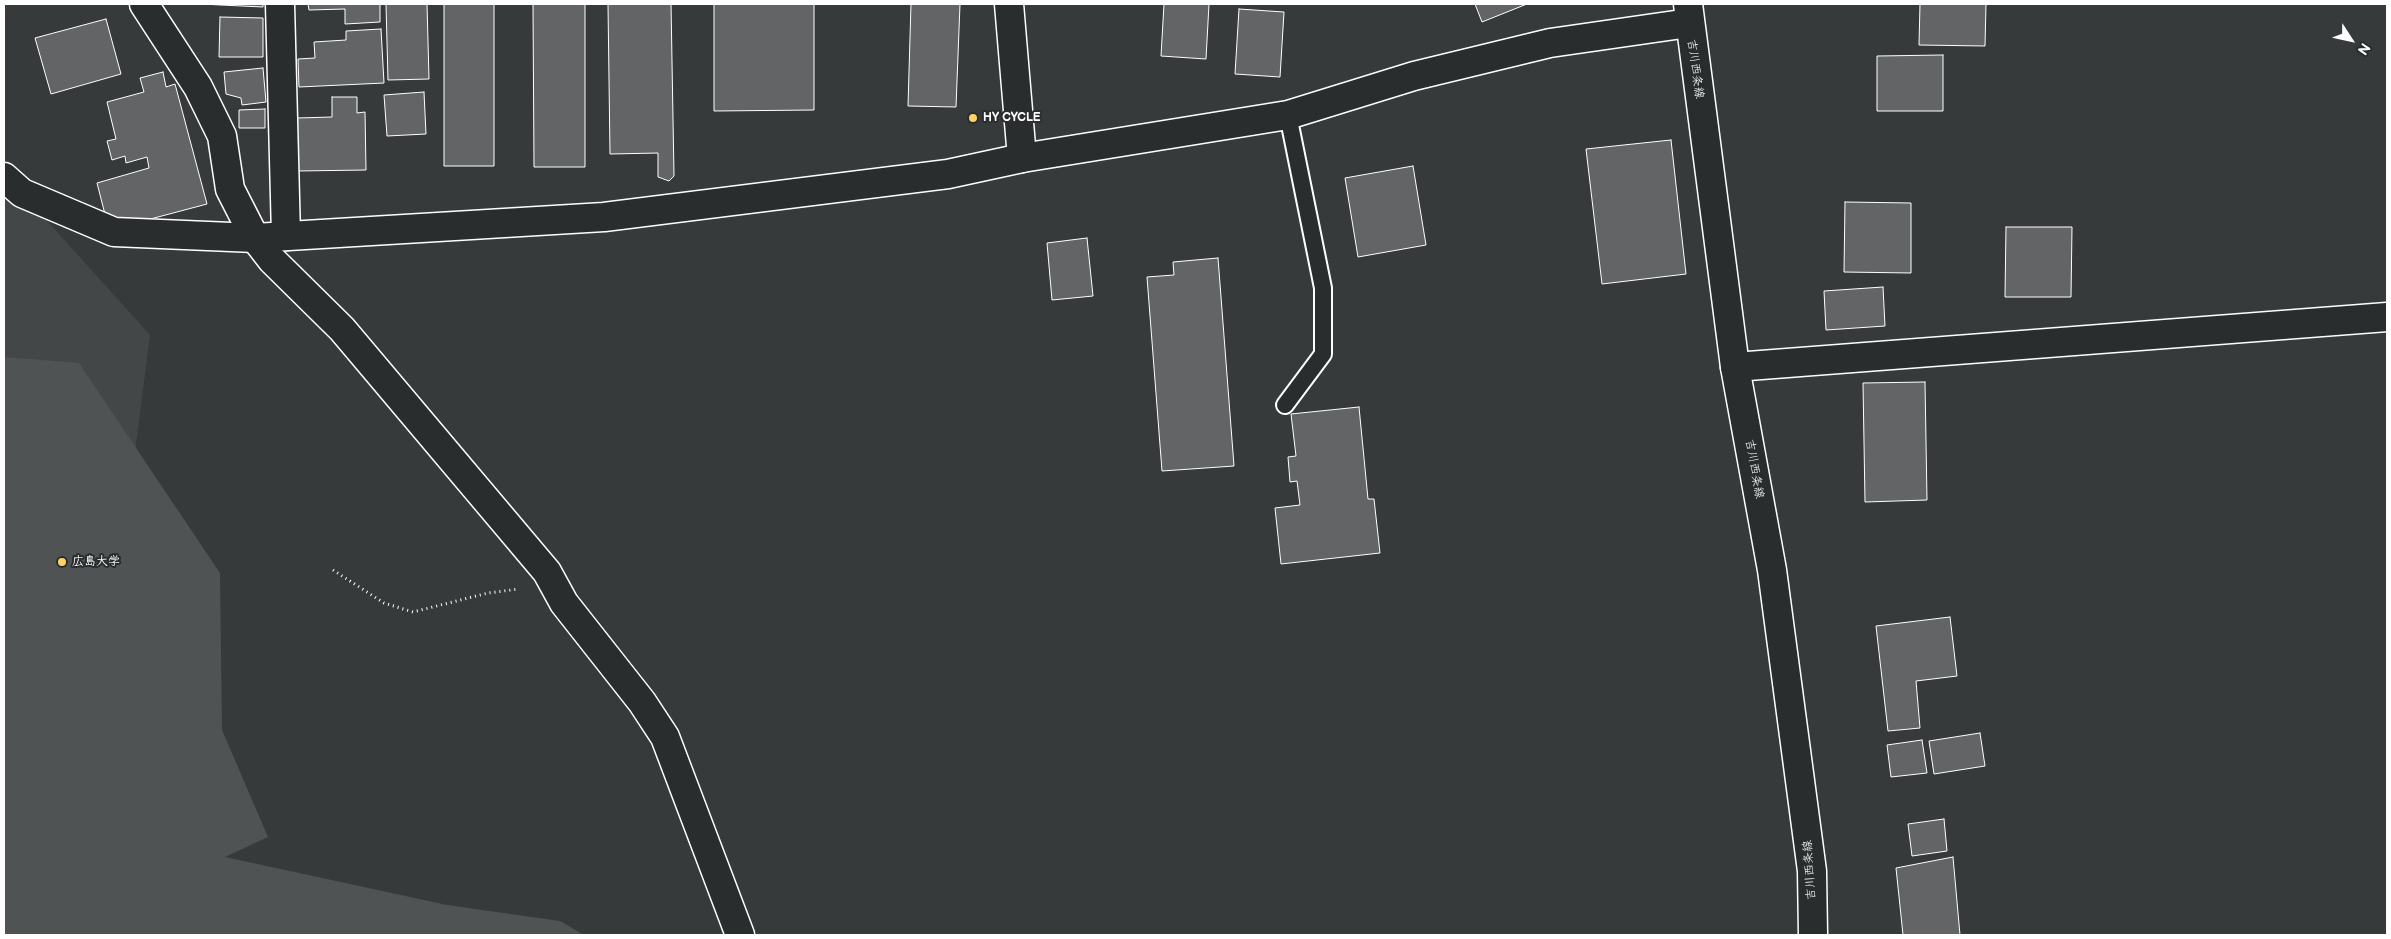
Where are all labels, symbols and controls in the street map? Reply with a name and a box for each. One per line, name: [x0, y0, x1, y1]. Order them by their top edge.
north arrow: [2326, 15, 2376, 65]
street label: 吉川西条線: [1684, 38, 1706, 100]
text: N: [2354, 40, 2374, 58]
place label: HY CYCLE: [983, 111, 1041, 125]
marker: HY CYCLE: [967, 112, 979, 124]
street label: 吉川西条線: [1742, 438, 1766, 500]
place label: 広島大学: [72, 555, 120, 569]
marker: 広島大学: [56, 556, 68, 568]
street label: 吉川西条線: [1801, 840, 1819, 900]

